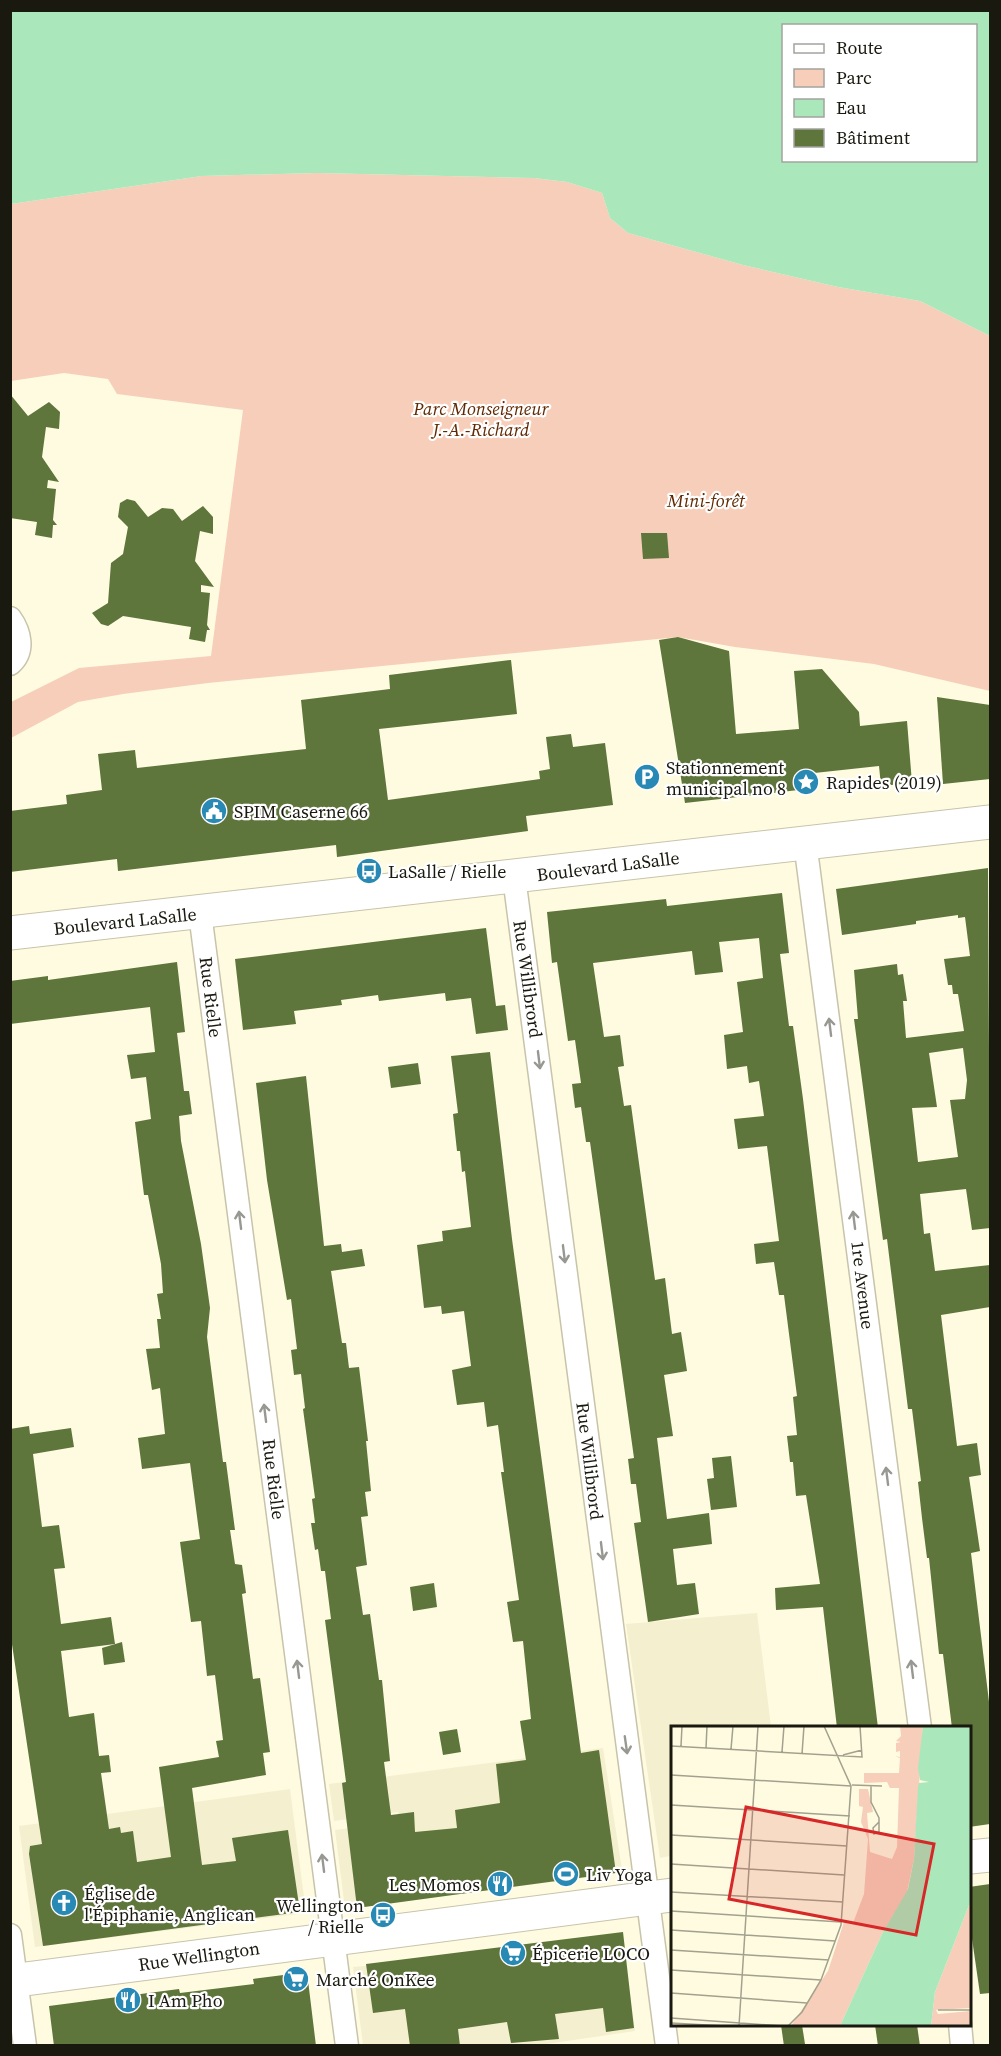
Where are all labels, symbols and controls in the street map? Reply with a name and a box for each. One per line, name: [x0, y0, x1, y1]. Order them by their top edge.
legend: [782, 24, 977, 162]
text: Route: [836, 35, 883, 60]
text: Parc: [836, 65, 872, 90]
text: Eau: [836, 95, 867, 120]
text: Bâtiment: [836, 125, 910, 150]
park label: Parc Monseigneur J.-A.-Richard: [412, 396, 549, 442]
park label: Mini-forêt: [666, 488, 746, 513]
place label: Stationnement municipal no 8: [666, 755, 786, 801]
parking icon: Stationnement municipal no 8: [632, 762, 662, 792]
place icon: Rapides (2019): [791, 767, 821, 797]
place label: Rapides (2019): [826, 770, 942, 795]
public building icon: SPIM Caserne 66: [199, 796, 229, 826]
place label: SPIM Caserne 66: [234, 799, 368, 824]
street label: Boulevard LaSalle: [535, 845, 681, 887]
bus stop icon: LaSalle / Rielle: [354, 856, 384, 886]
place label: LaSalle / Rielle: [388, 859, 507, 884]
street label: Boulevard LaSalle: [52, 901, 198, 941]
street label: Rue Willibrord: [507, 919, 549, 1039]
street label: Rue Rielle: [194, 955, 228, 1039]
one-way arrow: [824, 1017, 835, 1037]
one-way arrow: [534, 1050, 545, 1070]
one-way arrow: [234, 1211, 245, 1230]
one-way arrow: [849, 1211, 860, 1231]
street label: 1re Avenue: [845, 1239, 881, 1331]
one-way arrow: [558, 1243, 569, 1263]
street label: Rue Willibrord: [570, 1401, 610, 1521]
one-way arrow: [259, 1404, 270, 1424]
street label: Rue Rielle: [257, 1437, 291, 1521]
one-way arrow: [882, 1467, 893, 1486]
one-way arrow: [596, 1541, 607, 1561]
one-way arrow: [293, 1660, 304, 1680]
one-way arrow: [907, 1660, 918, 1680]
inset map: [671, 1726, 971, 2026]
one-way arrow: [620, 1734, 631, 1754]
one-way arrow: [318, 1853, 329, 1873]
sports icon: Liv Yoga: [551, 1859, 581, 1889]
place label: Liv Yoga: [586, 1862, 653, 1887]
restaurant icon: Les Momos: [485, 1869, 515, 1899]
place label: Les Momos: [388, 1872, 480, 1897]
place label: Église de l'Épiphanie, Anglican: [84, 1881, 255, 1927]
church icon: Église de l'Épiphanie, Anglican: [49, 1888, 79, 1918]
place label: Wellington / Rielle: [276, 1893, 364, 1939]
bus stop icon: Wellington / Rielle: [368, 1900, 398, 1930]
street label: Rue Wellington: [137, 1935, 262, 1977]
supermarket icon: Épicerie LOCO: [498, 1938, 528, 1968]
place label: Épicerie LOCO: [532, 1941, 650, 1966]
supermarket icon: Marché OnKee: [281, 1964, 311, 1994]
place label: Marché OnKee: [316, 1967, 435, 1992]
restaurant icon: I Am Pho: [113, 1985, 143, 2015]
place label: I Am Pho: [148, 1988, 223, 2013]

